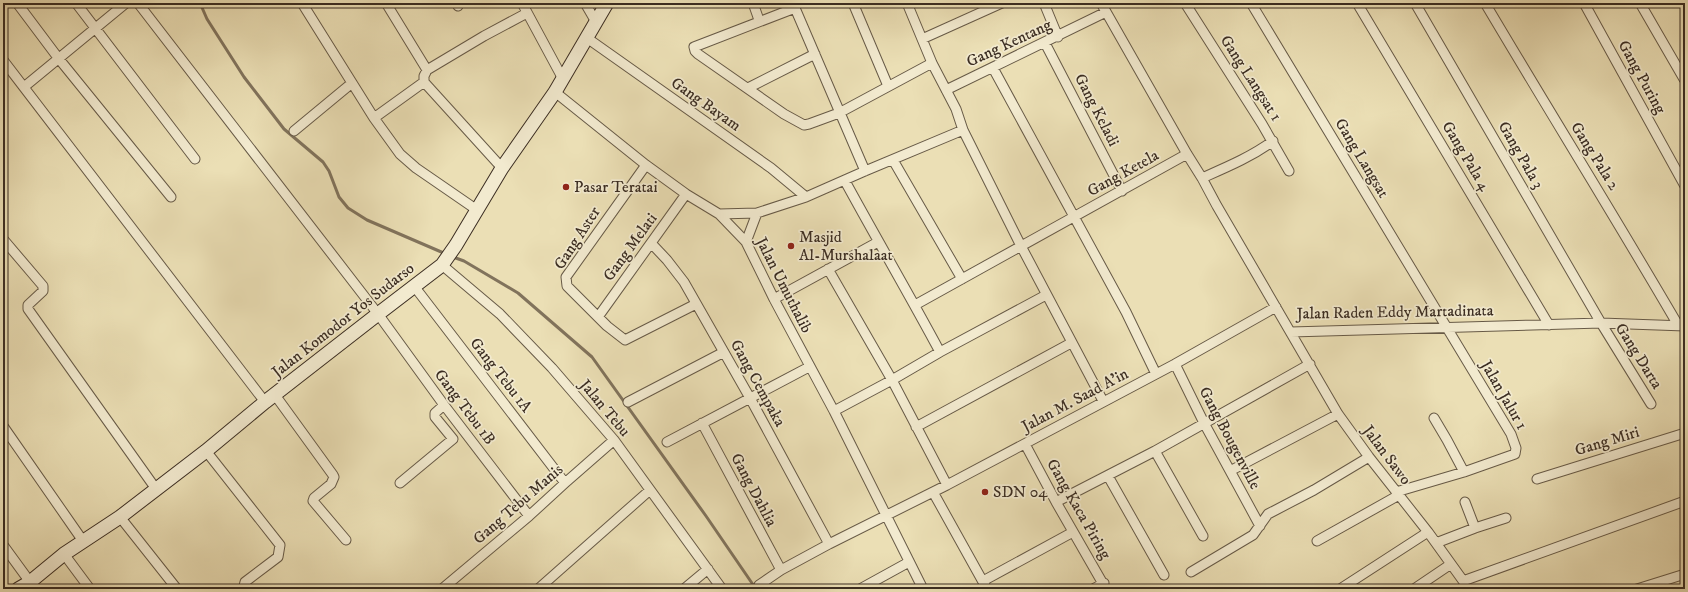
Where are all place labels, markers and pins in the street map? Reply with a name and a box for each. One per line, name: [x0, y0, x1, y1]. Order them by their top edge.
place label: Pasar Teratai: [574, 177, 658, 197]
marker: Pasar Teratai: [561, 182, 571, 192]
place label: Masjid Al-Murshalaat: [799, 227, 893, 265]
marker: Masjid Al-Murshalaat: [786, 241, 796, 251]
place label: SDN 04: [993, 482, 1048, 502]
marker: SDN 04: [980, 487, 990, 497]

